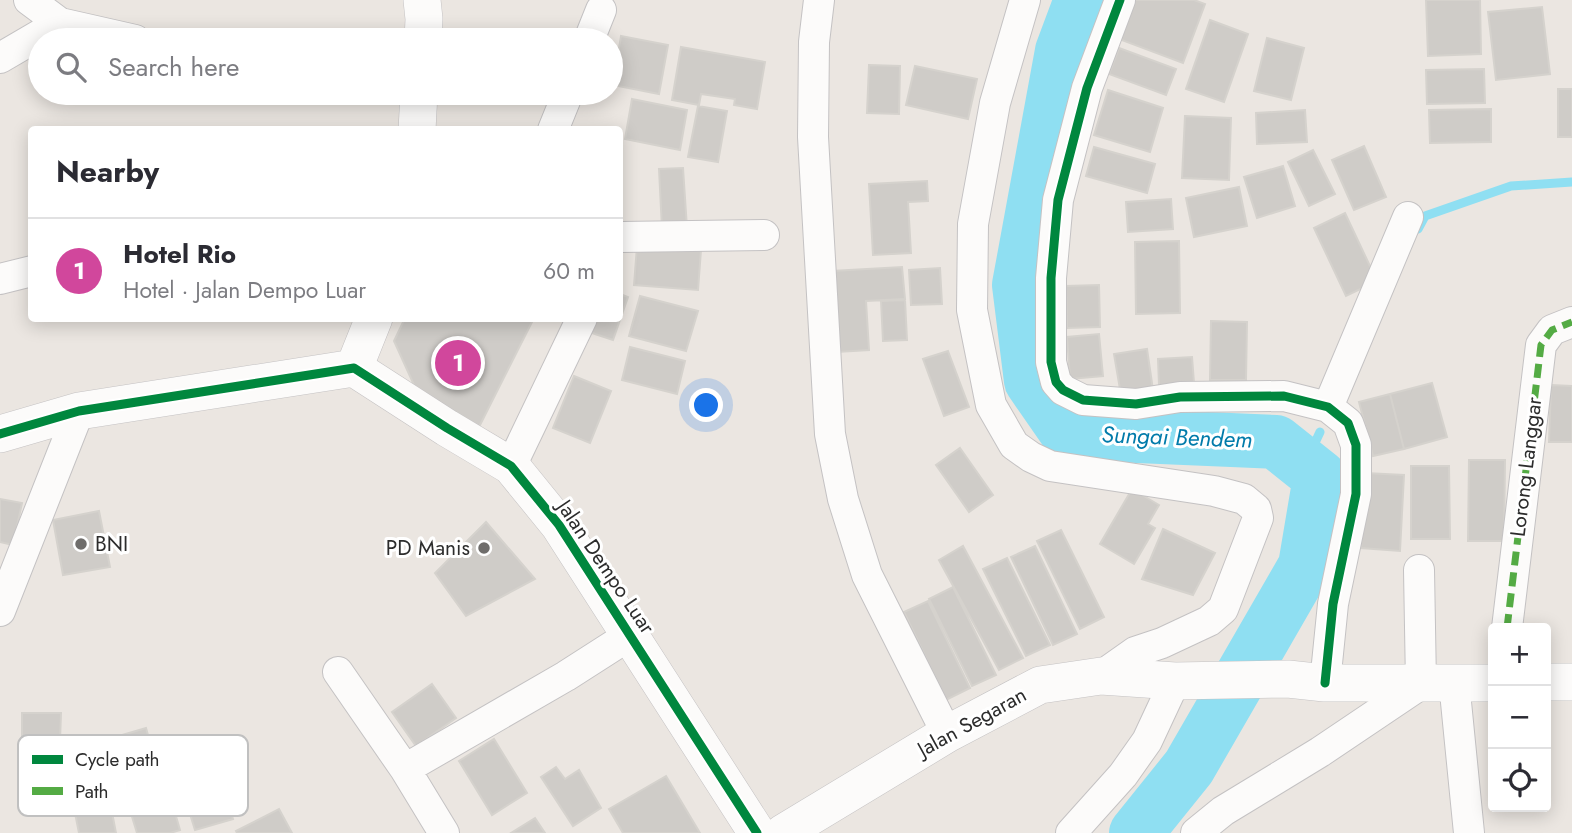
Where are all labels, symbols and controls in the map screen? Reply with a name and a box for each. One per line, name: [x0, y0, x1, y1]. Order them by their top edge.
search box: [28, 28, 623, 105]
icon: search: [52, 48, 90, 86]
text: Search here: [108, 48, 240, 86]
text: Nearby: [56, 150, 159, 193]
text: Hotel Rio: [123, 235, 236, 273]
text: 1: [73, 254, 85, 288]
text: 60 m: [543, 254, 595, 288]
text: Hotel · Jalan Dempo Luar: [123, 273, 366, 307]
pin: 1: [435, 337, 481, 389]
your location: [689, 388, 723, 422]
street label: Lorong Langgar: [1503, 395, 1550, 539]
water label: Sungai Bendem: [1101, 417, 1253, 457]
street label: Jalan Dempo Luar: [548, 491, 662, 641]
place label: BNI: [95, 529, 128, 559]
place label: PD Manis: [386, 533, 470, 563]
marker: BNI: [73, 536, 89, 552]
marker: PD Manis: [476, 540, 492, 556]
map controls: [1488, 623, 1551, 812]
button: +: [1488, 623, 1551, 686]
street label: Jalan Segaran: [910, 680, 1032, 766]
button: −: [1488, 686, 1551, 749]
legend: [18, 735, 248, 816]
text: Cycle path: [75, 746, 160, 773]
button: locate: [1488, 749, 1551, 812]
text: Path: [75, 778, 109, 805]

